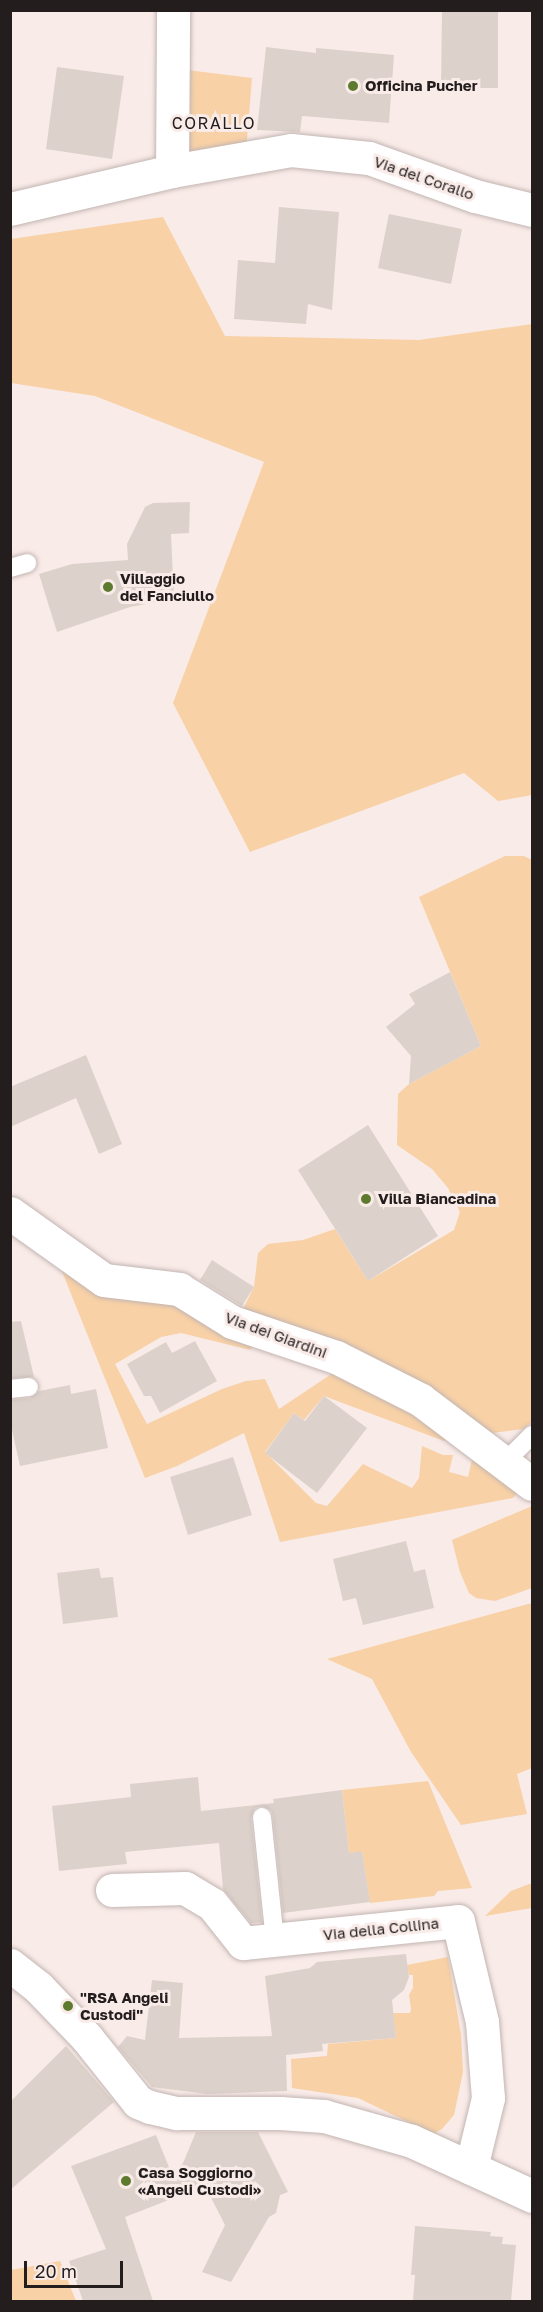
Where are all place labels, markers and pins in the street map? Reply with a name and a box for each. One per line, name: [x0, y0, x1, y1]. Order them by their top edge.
place label: Officina Pucher: [365, 77, 478, 95]
marker: Officina Pucher: [346, 79, 360, 93]
place label: Villaggio del Fanciullo: [120, 569, 214, 604]
marker: Villaggio del Fanciullo: [101, 580, 115, 594]
place label: Villa Biancadina: [378, 1190, 496, 1208]
marker: Villa Biancadina: [359, 1192, 373, 1206]
place label: "RSA Angeli Custodi": [80, 1988, 168, 2023]
marker: "RSA Angeli Custodi": [61, 1999, 75, 2013]
place label: Casa Soggiorno «Angeli Custodi»: [138, 2163, 261, 2198]
marker: Casa Soggiorno «Angeli Custodi»: [119, 2174, 133, 2188]

